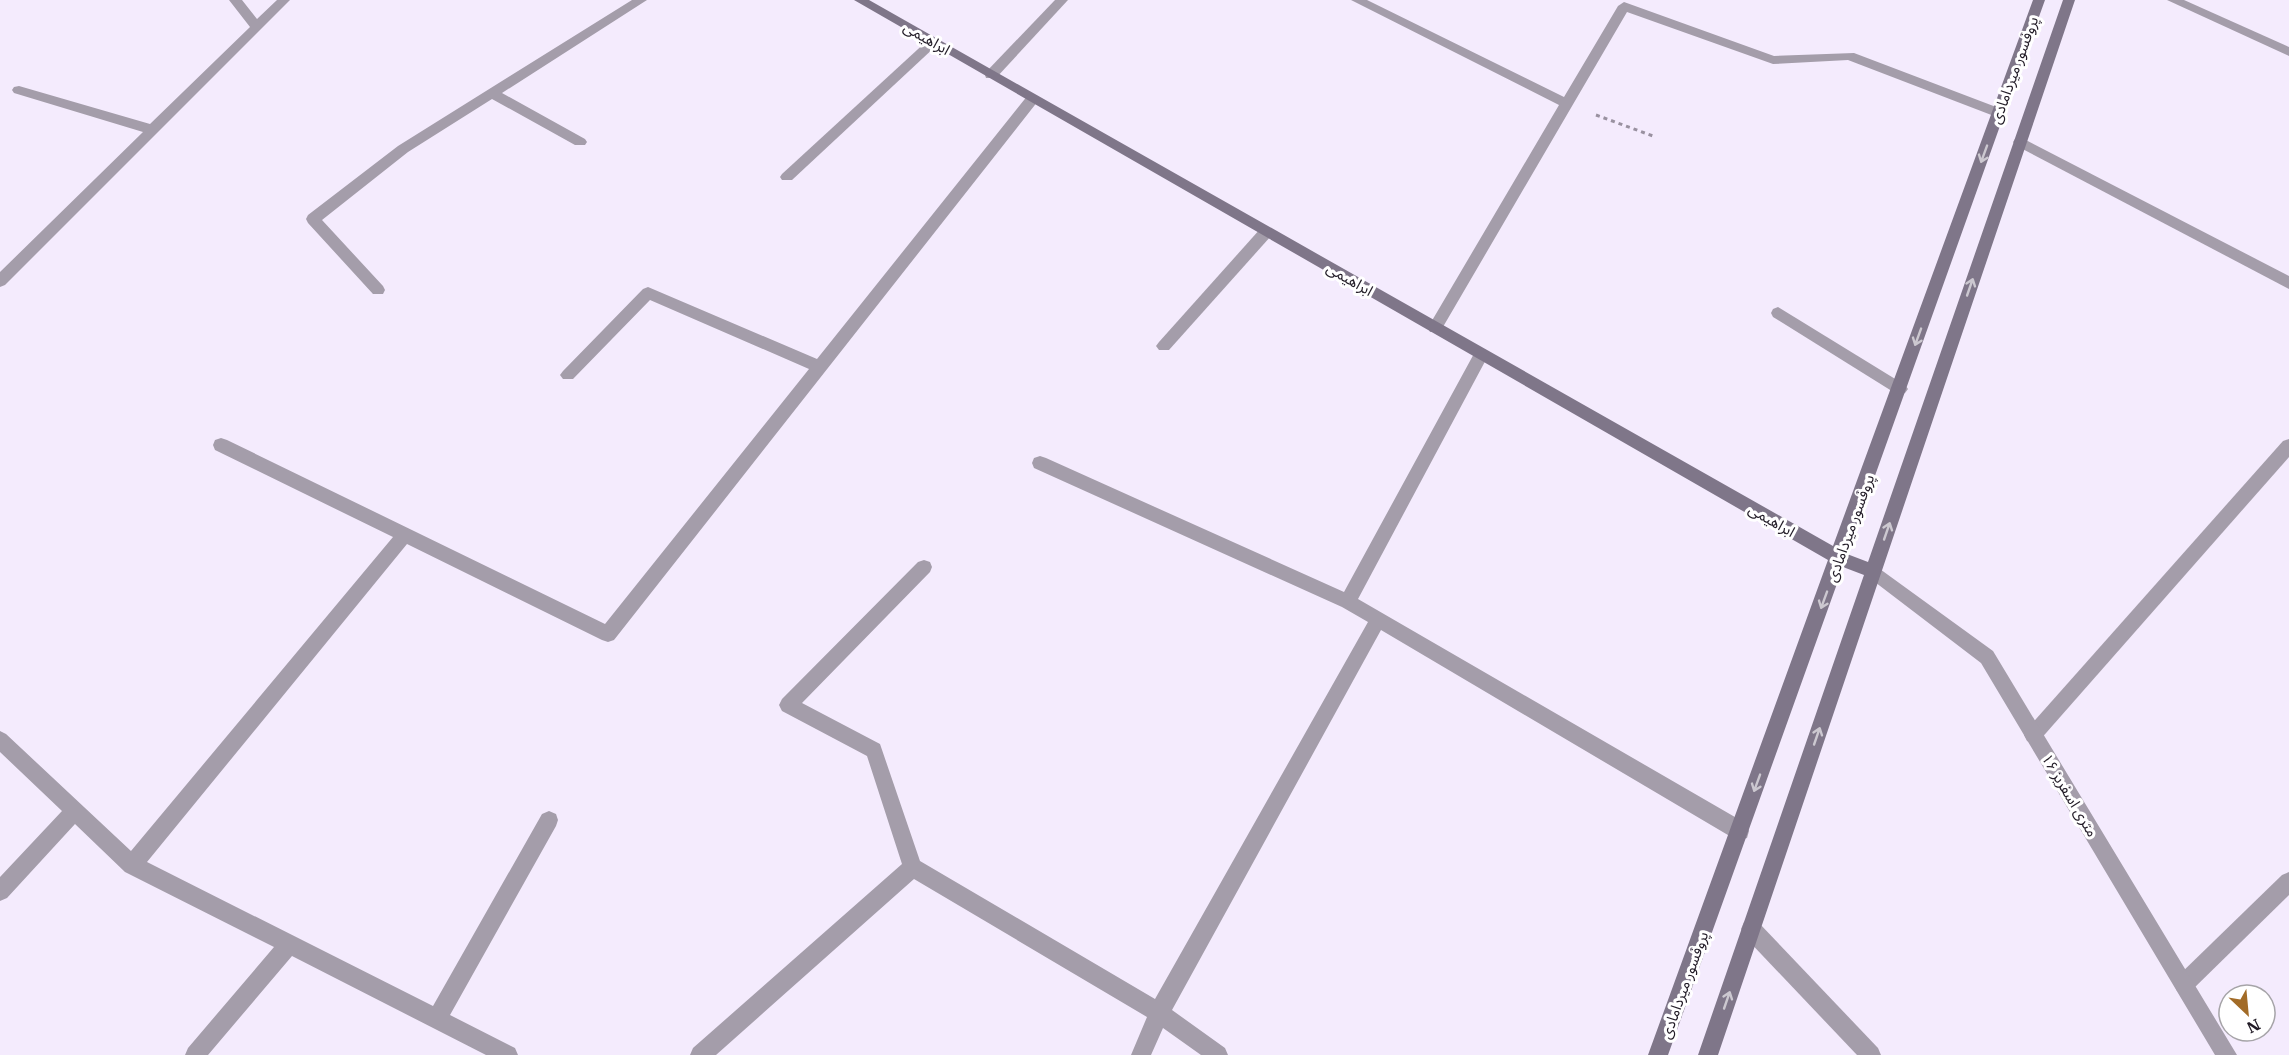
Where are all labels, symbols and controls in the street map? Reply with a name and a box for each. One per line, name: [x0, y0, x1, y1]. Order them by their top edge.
street label: پروفسور میردامادی: [1986, 14, 2043, 127]
street label: ابراهیمی: [900, 17, 954, 59]
one-way arrow: [1977, 144, 1988, 163]
street label: ابراهیمی: [1323, 258, 1377, 300]
one-way arrow: [1966, 278, 1977, 297]
one-way arrow: [1912, 327, 1923, 346]
street label: پروفسور میردامادی: [1822, 472, 1879, 585]
street label: ابراهیمی: [1745, 499, 1799, 541]
one-way arrow: [1882, 522, 1893, 541]
one-way arrow: [1818, 590, 1829, 609]
one-way arrow: [1812, 727, 1823, 745]
street label: ۱۶ متری اسفریز: [2038, 750, 2102, 840]
one-way arrow: [1751, 773, 1762, 792]
street label: پروفسور میردامادی: [1656, 929, 1713, 1042]
north arrow: [2217, 983, 2277, 1043]
one-way arrow: [1722, 991, 1733, 1010]
text: N: [2244, 1015, 2264, 1038]

